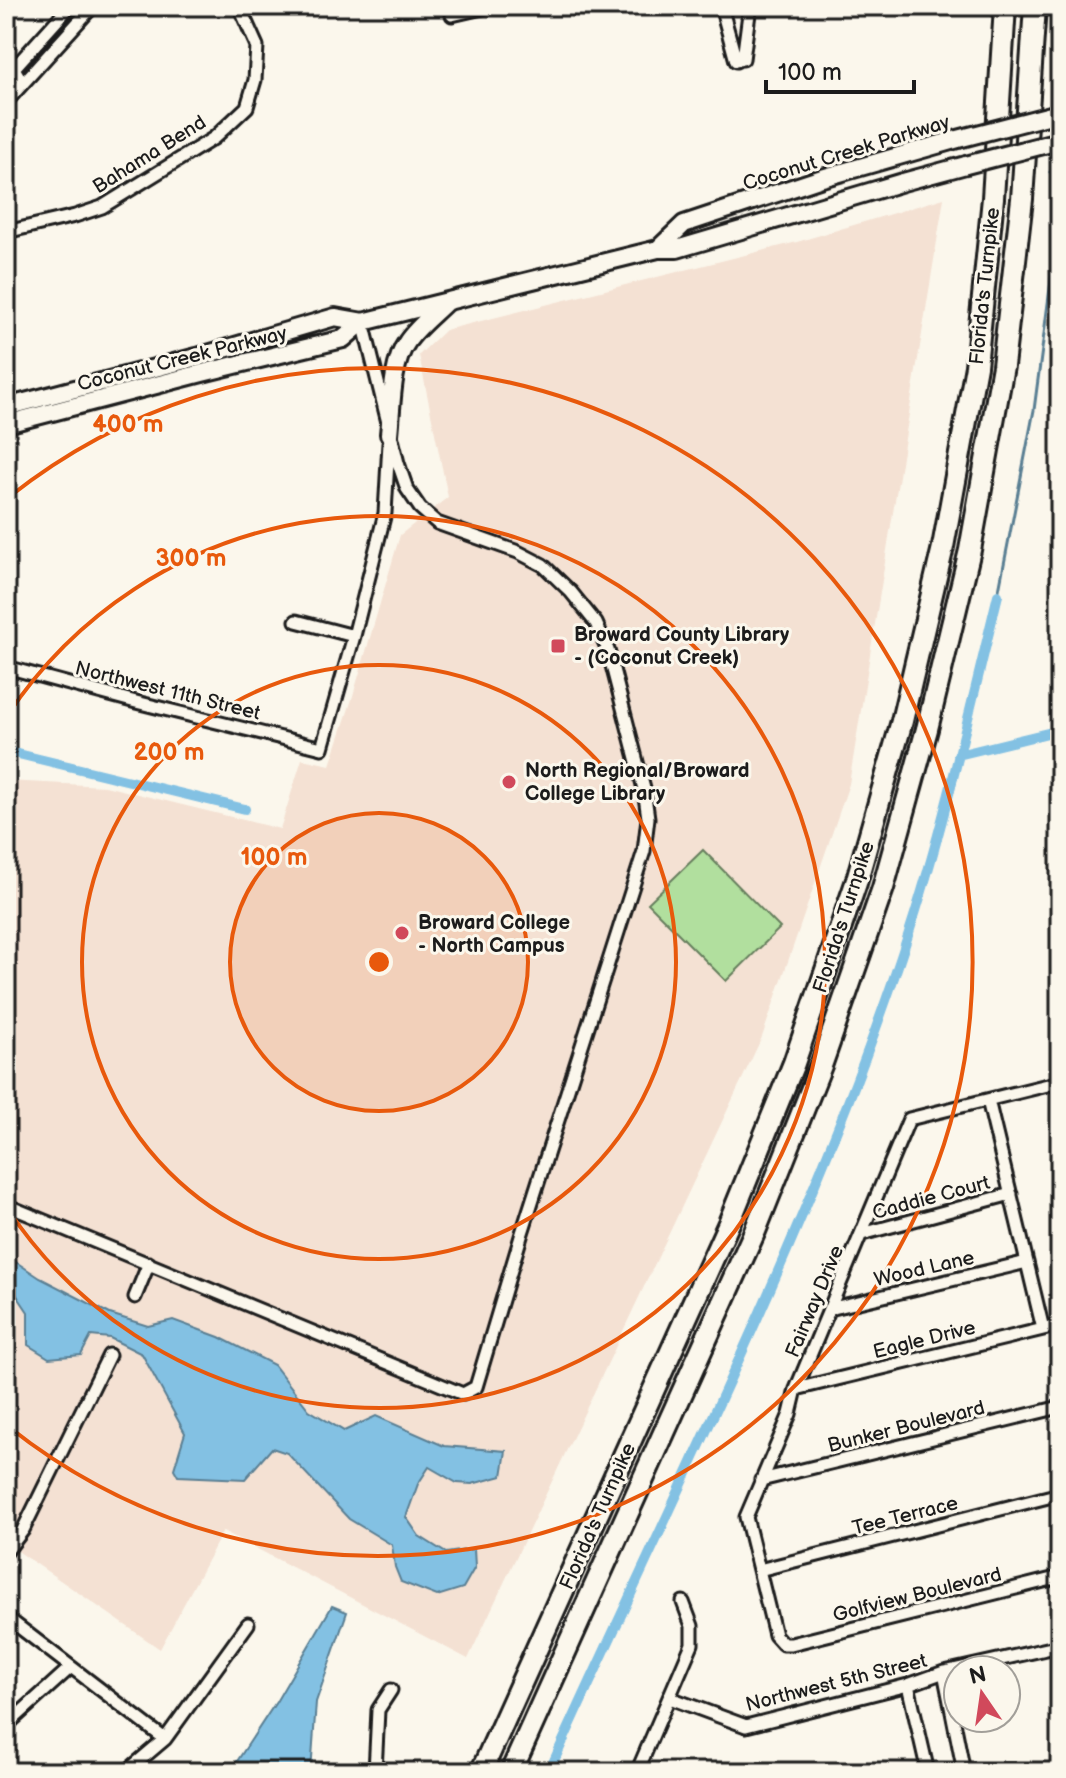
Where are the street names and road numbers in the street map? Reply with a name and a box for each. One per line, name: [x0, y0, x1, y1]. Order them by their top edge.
street label: Bahama Bend: [88, 110, 211, 199]
street label: Coconut Creek Parkway: [740, 110, 953, 196]
street label: Florida's Turnpike: [965, 206, 1005, 366]
street label: Coconut Creek Parkway: [75, 321, 290, 397]
street label: Northwest 11th Street: [73, 656, 263, 726]
street label: Florida's Turnpike: [808, 838, 880, 996]
street label: Caddie Court: [870, 1171, 993, 1225]
street label: Fairway Drive: [781, 1242, 849, 1361]
street label: Wood Lane: [872, 1246, 977, 1292]
street label: Eagle Drive: [871, 1316, 978, 1364]
street label: Bunker Boulevard: [825, 1396, 987, 1458]
street label: Florida's Turnpike: [555, 1439, 641, 1593]
street label: Tee Terrace: [850, 1491, 961, 1541]
street label: Golfview Boulevard: [830, 1562, 1004, 1628]
street label: Northwest 5th Street: [743, 1649, 929, 1717]

